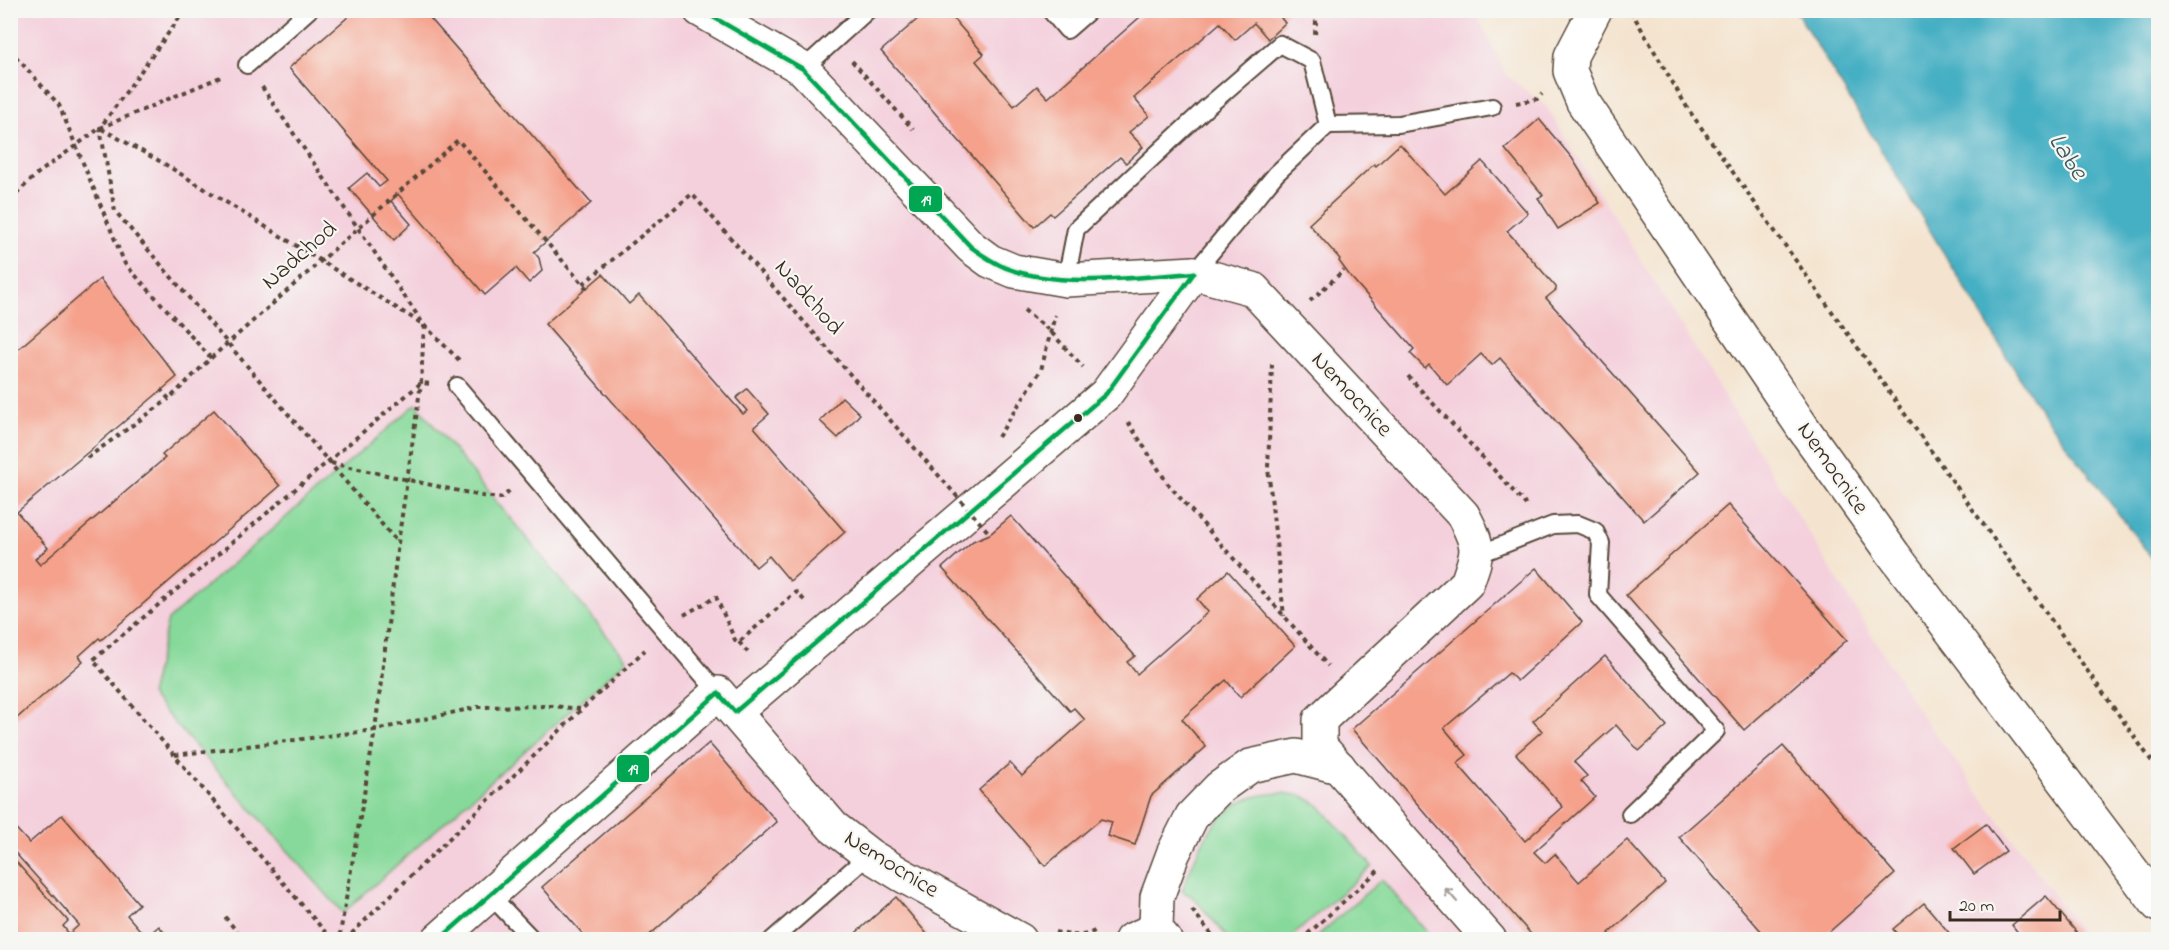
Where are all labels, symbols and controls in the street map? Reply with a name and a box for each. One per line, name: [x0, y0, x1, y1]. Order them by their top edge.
water label: Labe: [2038, 126, 2097, 189]
line badge: 19: [908, 185, 943, 213]
text: 19: [921, 189, 931, 213]
street label: Nadchod: [254, 213, 346, 299]
street label: Nadchod: [765, 252, 851, 344]
street label: Nemocnice: [1302, 344, 1400, 446]
unlabelled marker: [1072, 412, 1084, 424]
street label: Nemocnice: [1787, 415, 1877, 523]
line badge: 19: [616, 754, 650, 783]
text: 19: [628, 758, 638, 782]
street label: Nemocnice: [837, 822, 946, 908]
scale bar: [1950, 884, 2060, 922]
one-way arrow: [1444, 888, 1458, 903]
text: 20 m: [1959, 894, 1994, 920]

